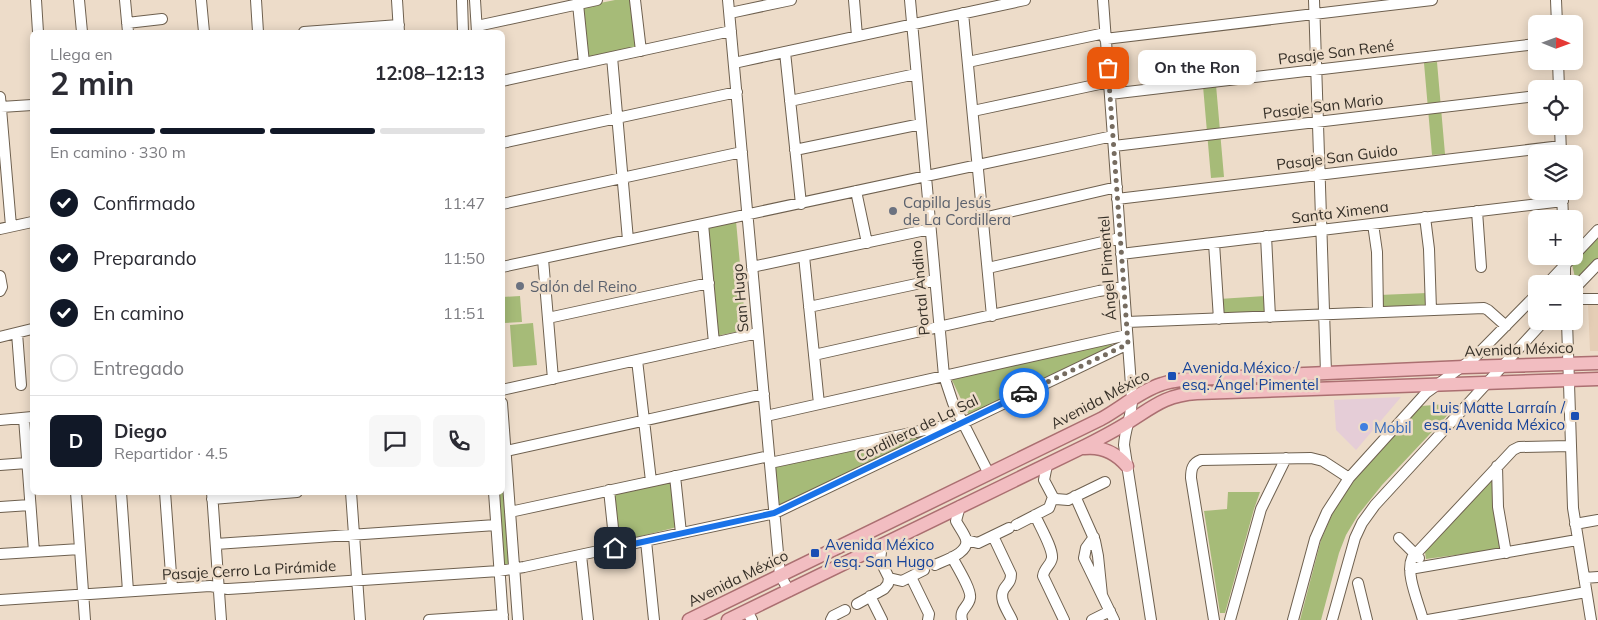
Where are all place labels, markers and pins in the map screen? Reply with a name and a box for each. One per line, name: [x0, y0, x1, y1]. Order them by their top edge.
pin: [1087, 47, 1129, 89]
callout: On the Ron: [1138, 50, 1256, 86]
place label: Capilla Jesús de La Cordillera: [903, 193, 1011, 229]
marker: Capilla Jesús de La Cordillera: [887, 205, 899, 217]
place label: Salón del Reino: [530, 277, 637, 296]
marker: Salón del Reino: [514, 280, 526, 292]
place label: Avenida México / esq. Ángel Pimentel: [1182, 358, 1319, 394]
marker: Avenida México / esq. Ángel Pimentel: [1166, 370, 1178, 382]
place label: Luis Matte Larraín / esq. Avenida México: [1424, 398, 1566, 434]
marker: Luis Matte Larraín / esq. Avenida México: [1569, 410, 1581, 422]
place label: Mobil: [1374, 418, 1412, 437]
marker: Mobil: [1358, 421, 1370, 433]
pin: [594, 527, 636, 569]
place label: Avenida México / esq. San Hugo: [824, 535, 934, 571]
marker: Avenida México / esq. San Hugo: [809, 547, 821, 559]

